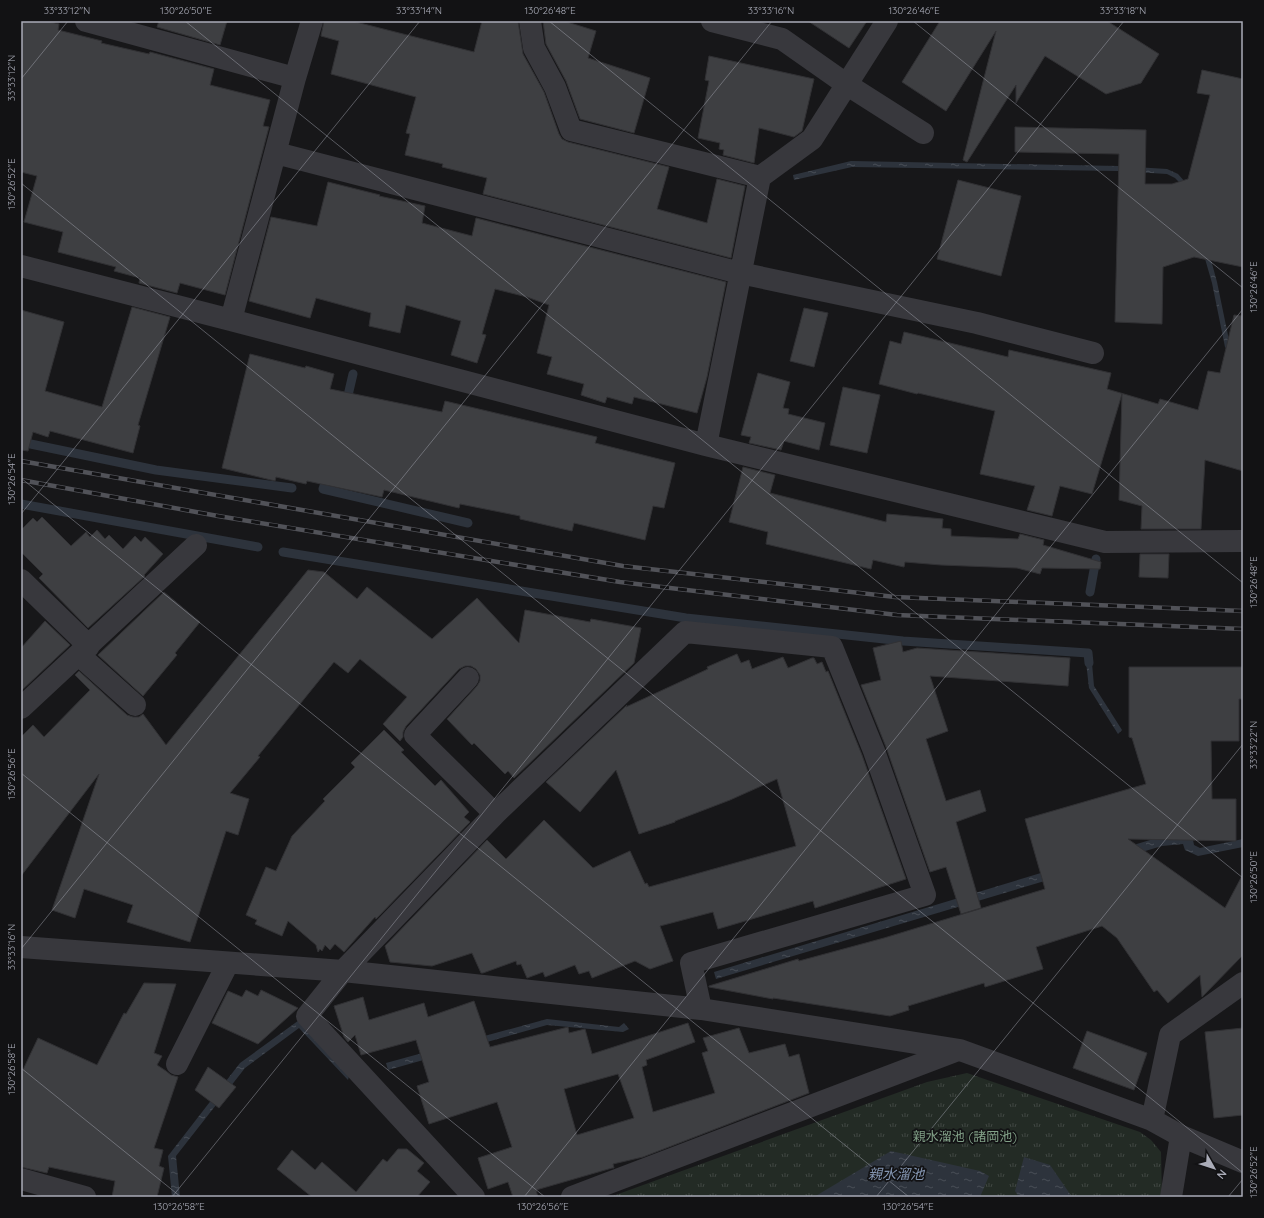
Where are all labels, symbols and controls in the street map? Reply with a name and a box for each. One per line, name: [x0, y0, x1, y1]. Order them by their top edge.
text: 33°33'12"N: [44, 4, 90, 17]
text: 130°26'50"E: [160, 4, 212, 17]
text: 33°33'14"N: [396, 4, 442, 17]
text: 130°26'48"E: [524, 4, 576, 17]
text: 33°33'16"N: [748, 4, 794, 17]
text: 130°26'46"E: [888, 4, 940, 17]
text: 33°33'18"N: [1100, 4, 1146, 17]
text: 33°33'12"N: [5, 55, 18, 101]
text: 130°26'52"E: [5, 158, 18, 210]
text: 130°26'46"E: [1247, 261, 1260, 313]
text: 130°26'54"E: [5, 453, 18, 505]
text: 130°26'48"E: [1247, 556, 1260, 608]
text: 33°33'22"N: [1247, 721, 1260, 769]
text: 130°26'56"E: [5, 748, 18, 800]
text: 130°26'50"E: [1247, 851, 1260, 903]
text: 33°33'16"N: [5, 924, 18, 970]
text: 130°26'58"E: [5, 1043, 18, 1095]
park label: 親水溜池 (諸岡池): [913, 1128, 1017, 1144]
text: 130°26'52"E: [1247, 1146, 1260, 1198]
north arrow: [1194, 1148, 1234, 1188]
water label: 親水溜池: [868, 1165, 926, 1183]
text: N: [1214, 1167, 1230, 1182]
text: 130°26'58"E: [153, 1200, 205, 1213]
text: 130°26'56"E: [517, 1200, 569, 1213]
text: 130°26'54"E: [882, 1200, 934, 1213]

